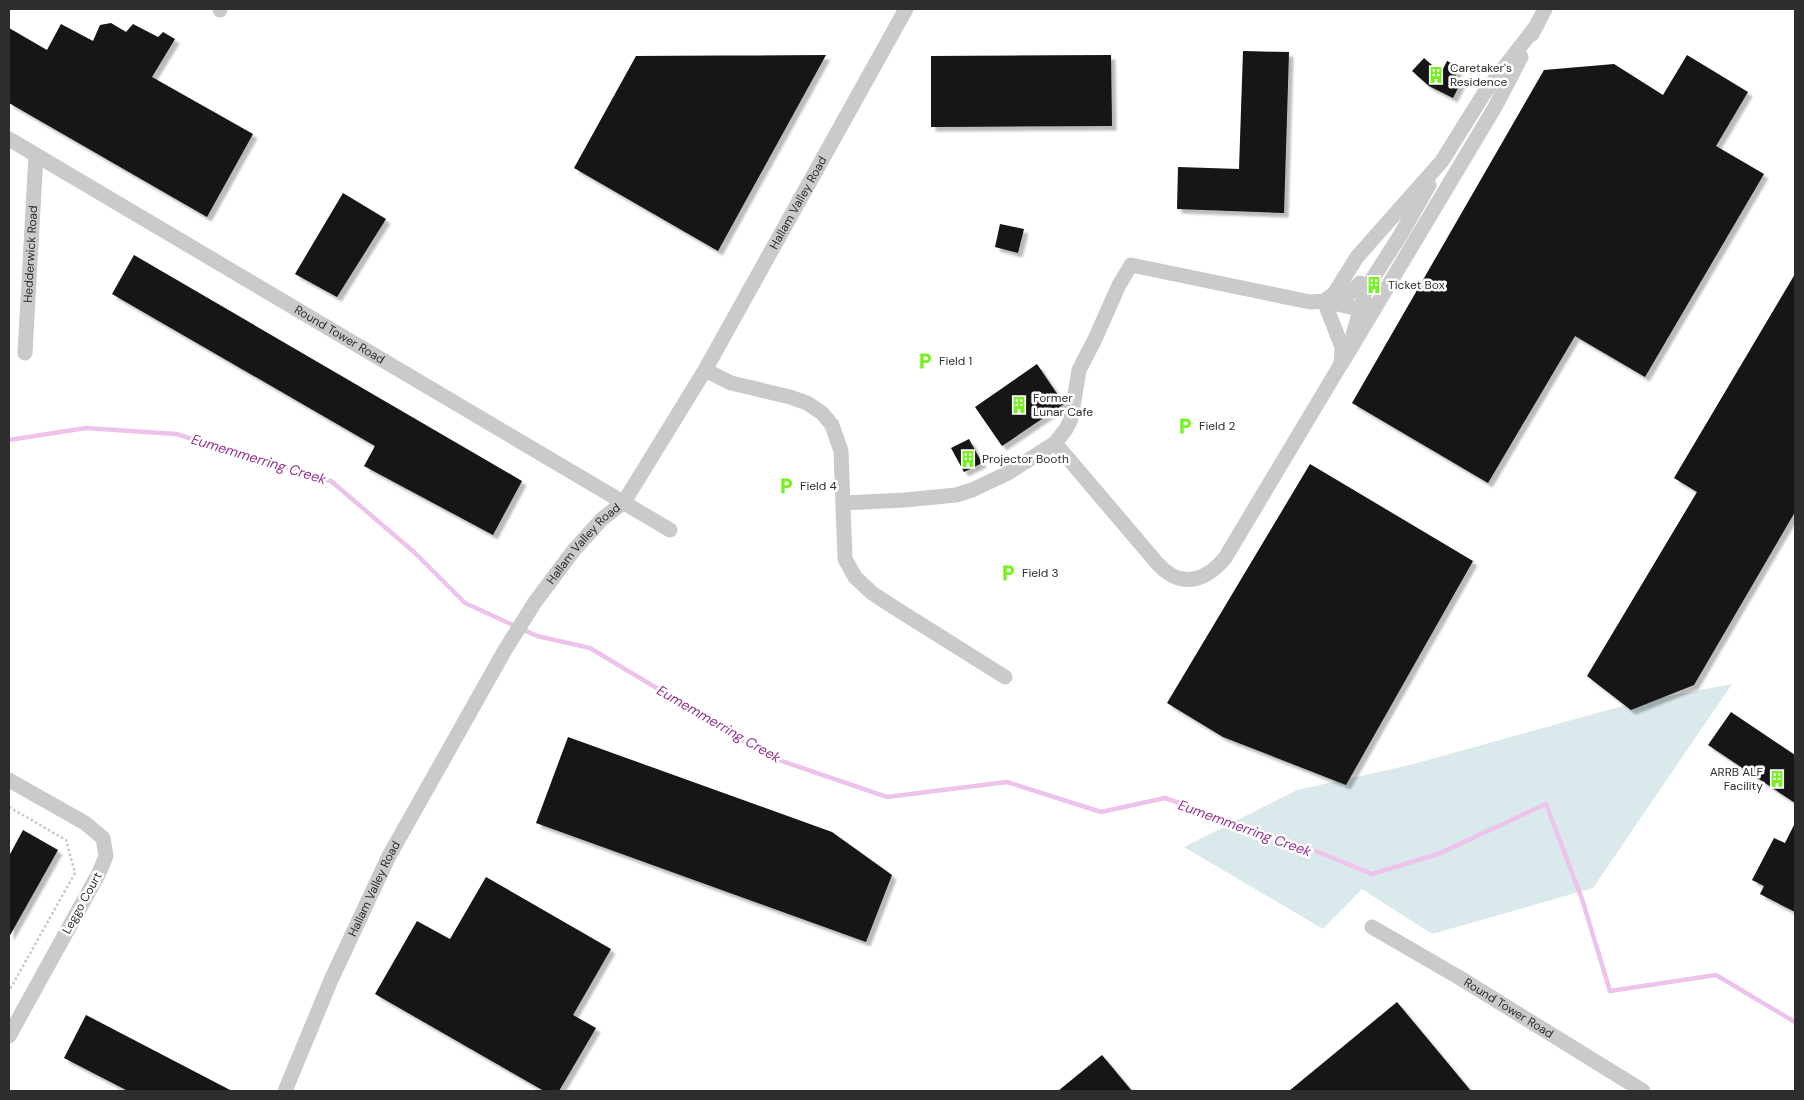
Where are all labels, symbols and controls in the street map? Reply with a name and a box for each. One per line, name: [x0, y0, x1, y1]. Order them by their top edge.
place label: Caretaker's Residence: [1450, 60, 1512, 90]
building icon: Caretaker's Residence: [1426, 65, 1446, 85]
street label: Hallam Valley Road: [766, 153, 830, 252]
street label: Hedderwick Road: [20, 205, 41, 303]
building icon: Ticket Box: [1364, 275, 1384, 295]
place label: Ticket Box: [1388, 277, 1445, 293]
street label: Round Tower Road: [291, 302, 388, 367]
parking icon: Field 1: [915, 351, 935, 371]
place label: Field 1: [939, 353, 972, 369]
place label: Former Lunar Cafe: [1033, 390, 1093, 420]
building icon: Former Lunar Cafe: [1009, 395, 1029, 415]
parking icon: Field 2: [1175, 416, 1195, 436]
place label: Field 2: [1199, 418, 1236, 434]
water label: Eumemmerring Creek: [189, 430, 330, 488]
building icon: Projector Booth: [958, 449, 978, 469]
place label: Projector Booth: [982, 451, 1069, 467]
parking icon: Field 4: [776, 476, 796, 496]
place label: Field 4: [800, 478, 837, 494]
street label: Hallam Valley Road: [543, 500, 624, 588]
parking icon: Field 3: [998, 563, 1018, 583]
place label: Field 3: [1022, 565, 1059, 581]
water label: Eumemmerring Creek: [654, 681, 785, 767]
place label: ARRB ALF Facility: [1710, 764, 1764, 794]
building icon: ARRB ALF Facility: [1767, 769, 1787, 789]
water label: Eumemmerring Creek: [1176, 796, 1315, 861]
street label: Hallam Valley Road: [344, 838, 404, 939]
street label: Leggo Court: [59, 869, 106, 937]
street label: Round Tower Road: [1461, 974, 1556, 1042]

